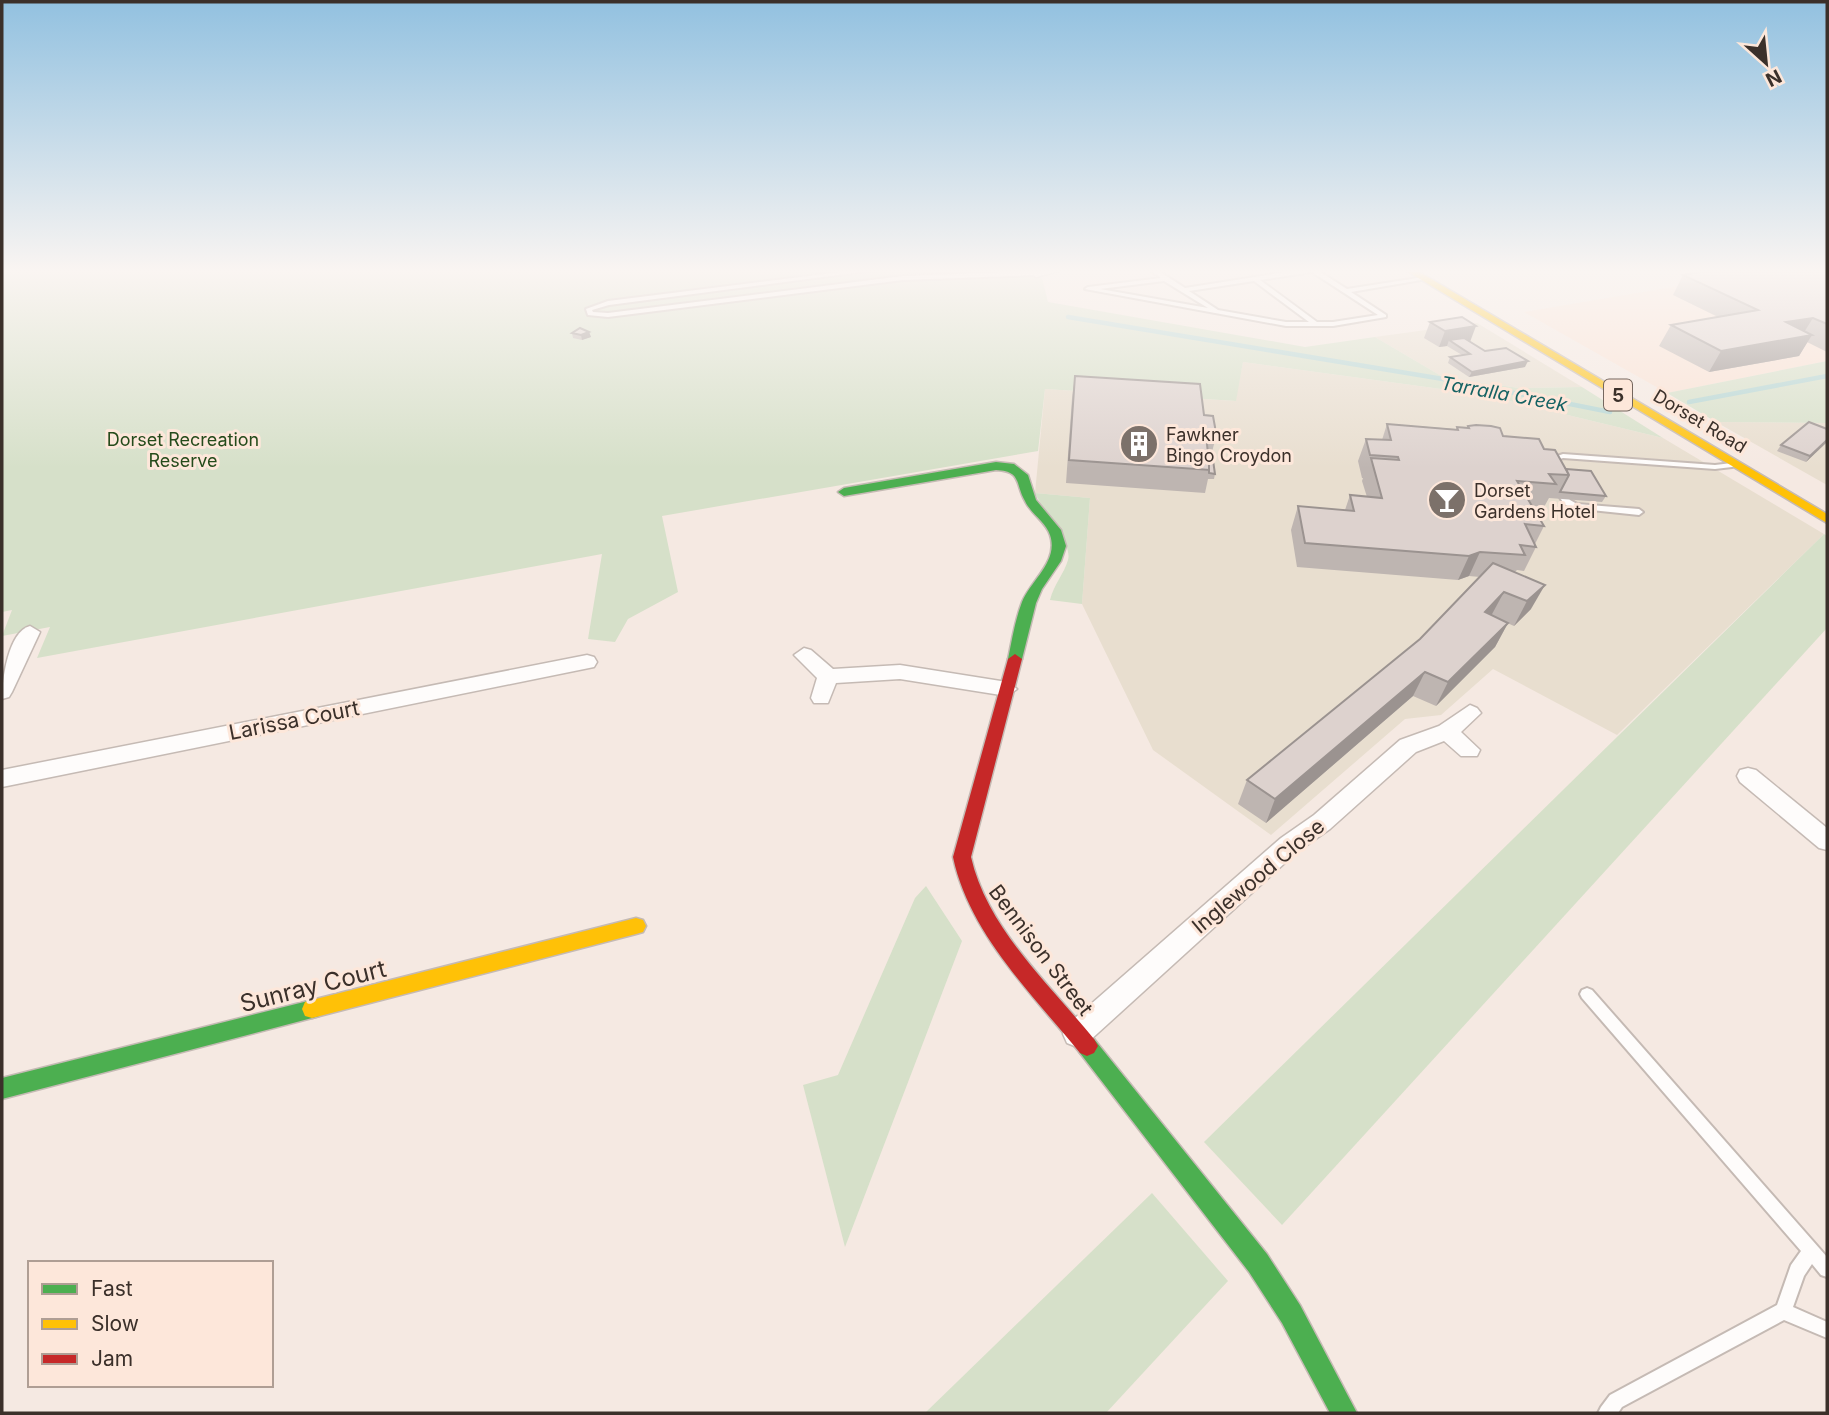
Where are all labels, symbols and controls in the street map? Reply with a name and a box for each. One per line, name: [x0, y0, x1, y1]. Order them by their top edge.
north arrow: [1731, 28, 1801, 98]
text: N: [1762, 64, 1785, 91]
water label: Tarralla Creek: [1439, 372, 1569, 417]
road number: 5: [1604, 380, 1632, 410]
street label: Dorset Road: [1650, 385, 1750, 457]
building icon: Fawkner Bingo Croydon: [1118, 423, 1160, 465]
place label: Fawkner Bingo Croydon: [1166, 424, 1292, 466]
park label: Dorset Recreation Reserve: [107, 429, 259, 471]
bar icon: Dorset Gardens Hotel: [1426, 479, 1468, 521]
place label: Dorset Gardens Hotel: [1474, 480, 1595, 522]
street label: Larissa Court: [227, 695, 361, 745]
street label: Inglewood Close: [1187, 813, 1329, 939]
street label: Bennison Street: [984, 880, 1098, 1020]
street label: Sunray Court: [237, 954, 389, 1018]
legend: [28, 1261, 273, 1387]
text: Fast: [91, 1276, 133, 1301]
text: Slow: [91, 1311, 139, 1336]
text: Jam: [91, 1346, 133, 1371]

